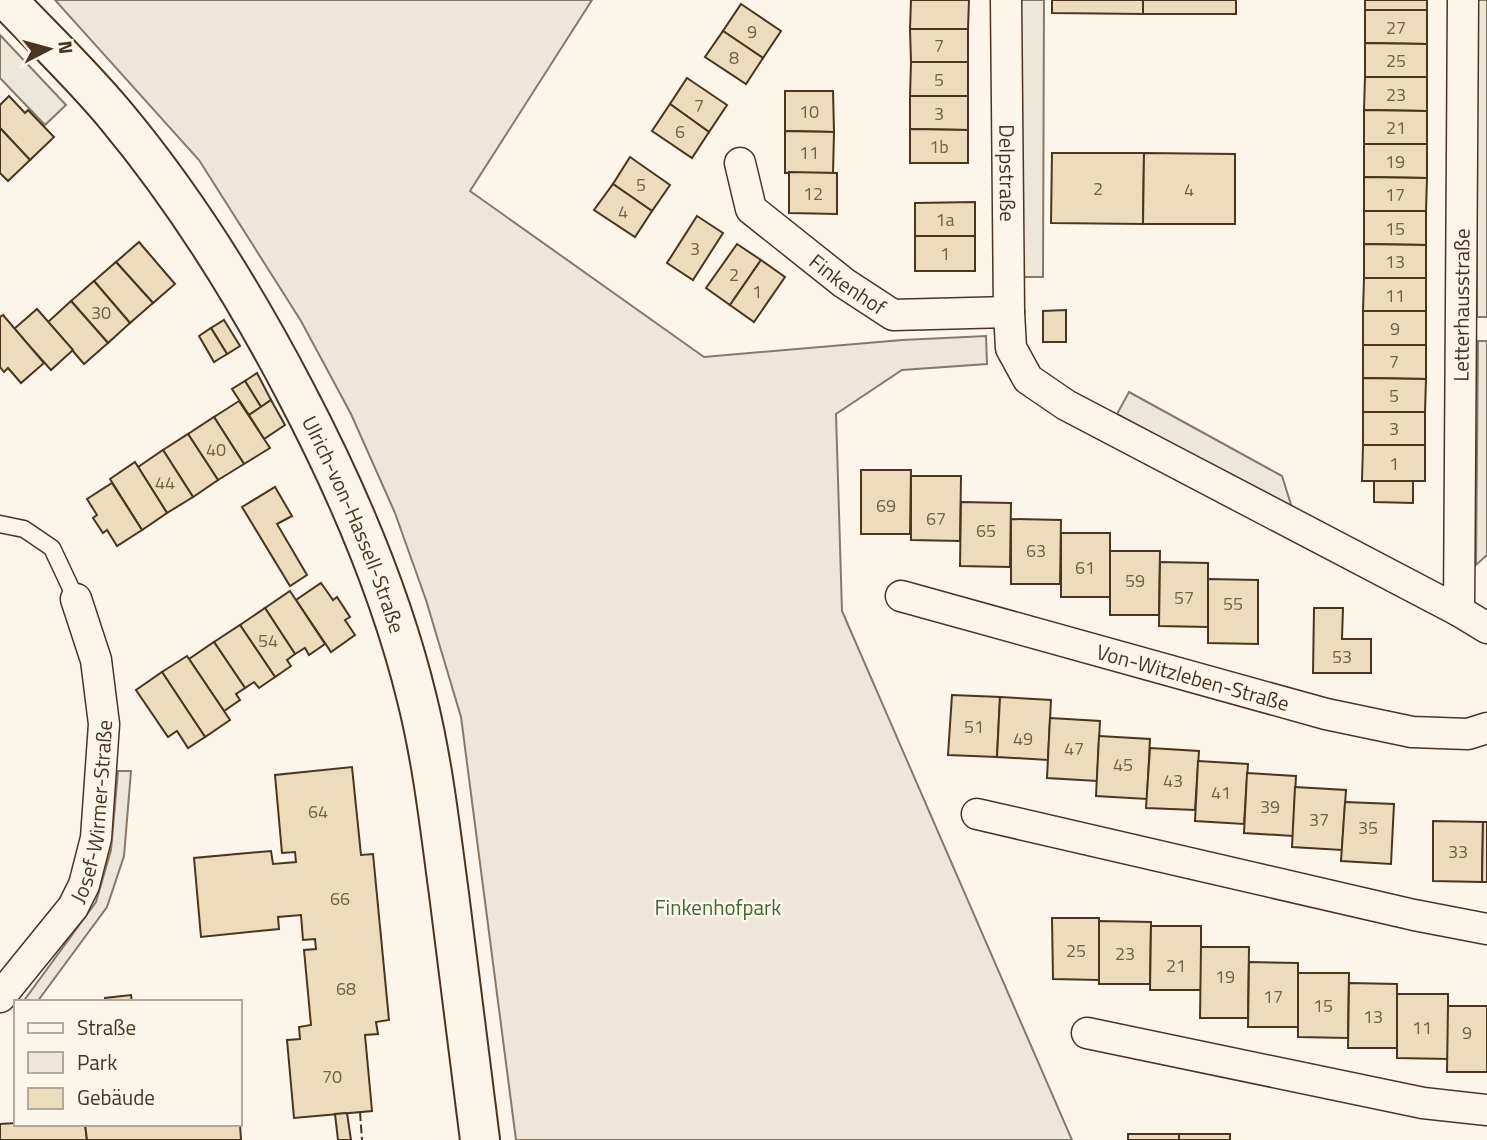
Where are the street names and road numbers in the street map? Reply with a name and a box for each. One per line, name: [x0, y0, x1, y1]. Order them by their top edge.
street label: Delpstraße: [991, 124, 1024, 222]
street label: Letterhausstraße: [1445, 228, 1478, 382]
street label: Finkenhof: [803, 245, 893, 323]
street label: Ulrich-von-Hassell-Straße: [294, 410, 414, 637]
street label: Von-Witzleben-Straße: [1093, 635, 1293, 719]
street label: Josef-Wirmer-Straße: [62, 719, 120, 908]

